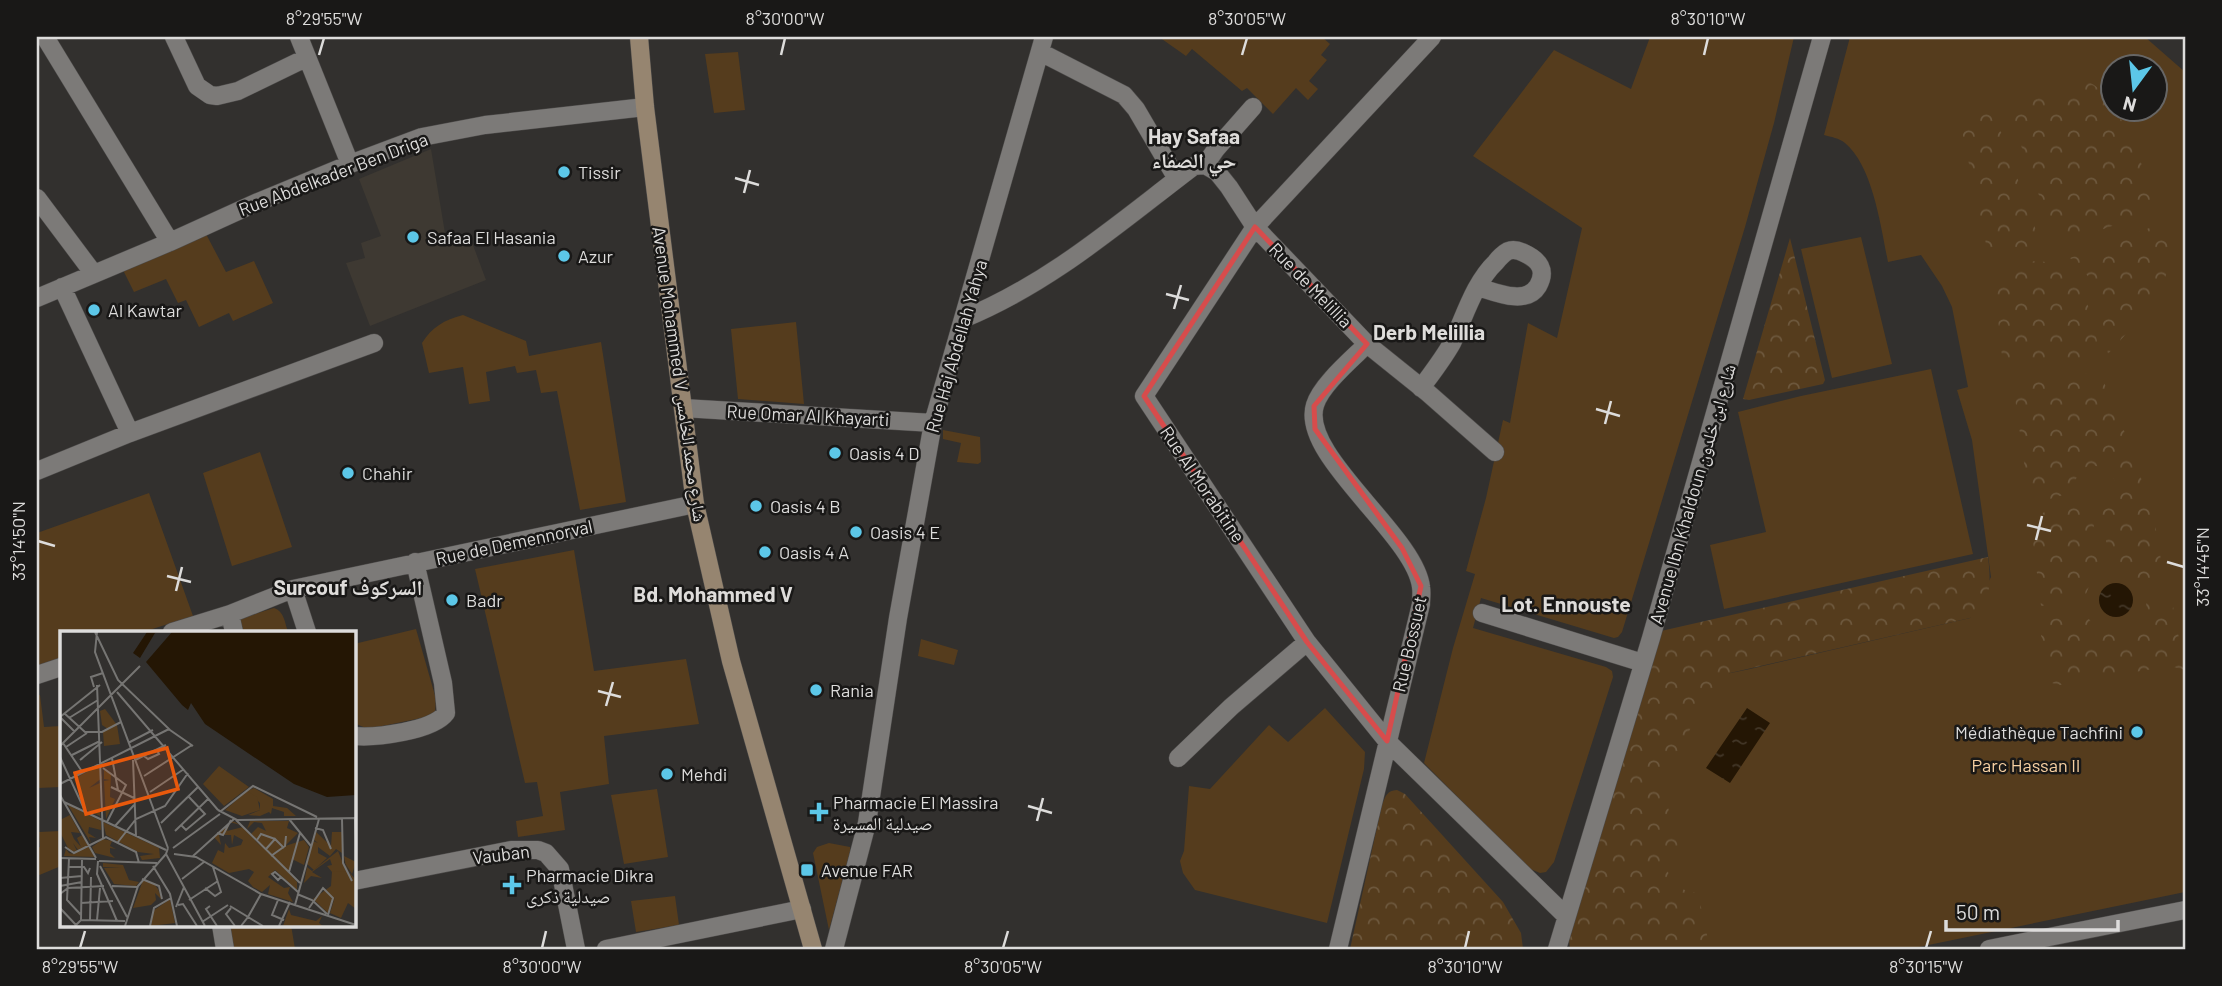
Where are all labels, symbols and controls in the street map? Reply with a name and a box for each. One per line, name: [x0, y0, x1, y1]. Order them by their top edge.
text: 8°29'55"W: [286, 7, 363, 29]
text: 8°30'00"W: [746, 7, 825, 29]
text: 8°30'05"W: [1208, 7, 1286, 29]
text: 8°30'10"W: [1670, 7, 1746, 29]
north arrow: [2100, 52, 2170, 122]
text: N: [2120, 92, 2139, 118]
district label: Hay Safaa حي الصفاء: [1148, 123, 1240, 177]
street label: Rue Abdelkader Ben Driga: [235, 128, 431, 220]
place label: Tissir: [578, 161, 621, 183]
marker: Tissir: [556, 164, 572, 180]
street label: Avenue Mohammed V شارع محمد الخامس: [647, 225, 712, 523]
place label: Safaa El Hasania: [427, 226, 556, 248]
marker: Safaa El Hasania: [405, 229, 421, 245]
street label: Rue de Melillia: [1265, 238, 1357, 332]
place label: Azur: [578, 245, 614, 267]
marker: Azur: [556, 248, 572, 264]
street label: Rue Haj Abdellah Yahya: [921, 257, 991, 435]
place label: Al Kawtar: [108, 299, 182, 321]
marker: Al Kawtar: [86, 302, 102, 318]
district label: Derb Melillia: [1373, 319, 1485, 344]
street label: Avenue Ibn Khaldoun شارع ابن خلدون: [1644, 361, 1741, 627]
street label: Rue Omar Al Khayarti: [726, 400, 890, 430]
street label: Rue Al Morabitine: [1156, 422, 1250, 546]
place label: Oasis 4 D: [849, 442, 919, 464]
marker: Oasis 4 D: [827, 445, 843, 461]
place label: Chahir: [362, 462, 413, 484]
marker: Chahir: [340, 465, 356, 481]
place label: Oasis 4 B: [770, 495, 841, 517]
marker: Oasis 4 B: [748, 498, 764, 514]
text: 33°14'50"N: [7, 501, 29, 581]
street label: Rue de Demennorval: [434, 515, 594, 569]
place label: Oasis 4 E: [870, 521, 940, 543]
marker: Oasis 4 E: [848, 524, 864, 540]
text: 33°14'45"N: [2191, 527, 2213, 607]
place label: Oasis 4 A: [779, 541, 849, 563]
marker: Oasis 4 A: [757, 544, 773, 560]
district label: Surcouf السركوف: [273, 574, 423, 600]
district label: Bd. Mohammed V: [633, 581, 793, 606]
place label: Badr: [466, 589, 503, 611]
district label: Lot. Ennouste: [1501, 591, 1631, 616]
marker: Badr: [444, 592, 460, 608]
street label: Rue Bossuet: [1387, 594, 1431, 694]
inset map: [60, 631, 355, 926]
place label: Rania: [830, 679, 874, 701]
marker: Rania: [808, 682, 824, 698]
place label: Médiathèque Tachfini: [1955, 721, 2123, 743]
marker: Médiathèque Tachfini: [2129, 724, 2145, 740]
park label: Parc Hassan II: [1971, 754, 2081, 776]
place label: Mehdi: [681, 763, 727, 785]
marker: Mehdi: [659, 766, 675, 782]
place label: Pharmacie El Massira صيدلية المسيرة: [833, 791, 998, 834]
marker: Pharmacie El Massira صيدلية المسيرة: [811, 804, 827, 820]
street label: Vauban: [471, 840, 531, 868]
place label: Avenue FAR: [821, 859, 913, 881]
marker: Avenue FAR: [799, 862, 815, 878]
place label: Pharmacie Dikra صيدلية ذكرى: [526, 864, 654, 908]
marker: Pharmacie Dikra صيدلية ذكرى: [504, 877, 520, 893]
scale bar: [1946, 888, 2117, 932]
text: 50 m: [1956, 899, 2000, 924]
text: 8°29'55"W: [42, 955, 119, 977]
text: 8°30'00"W: [503, 955, 582, 977]
text: 8°30'05"W: [964, 955, 1042, 977]
text: 8°30'10"W: [1427, 955, 1503, 977]
text: 8°30'15"W: [1889, 955, 1963, 977]

